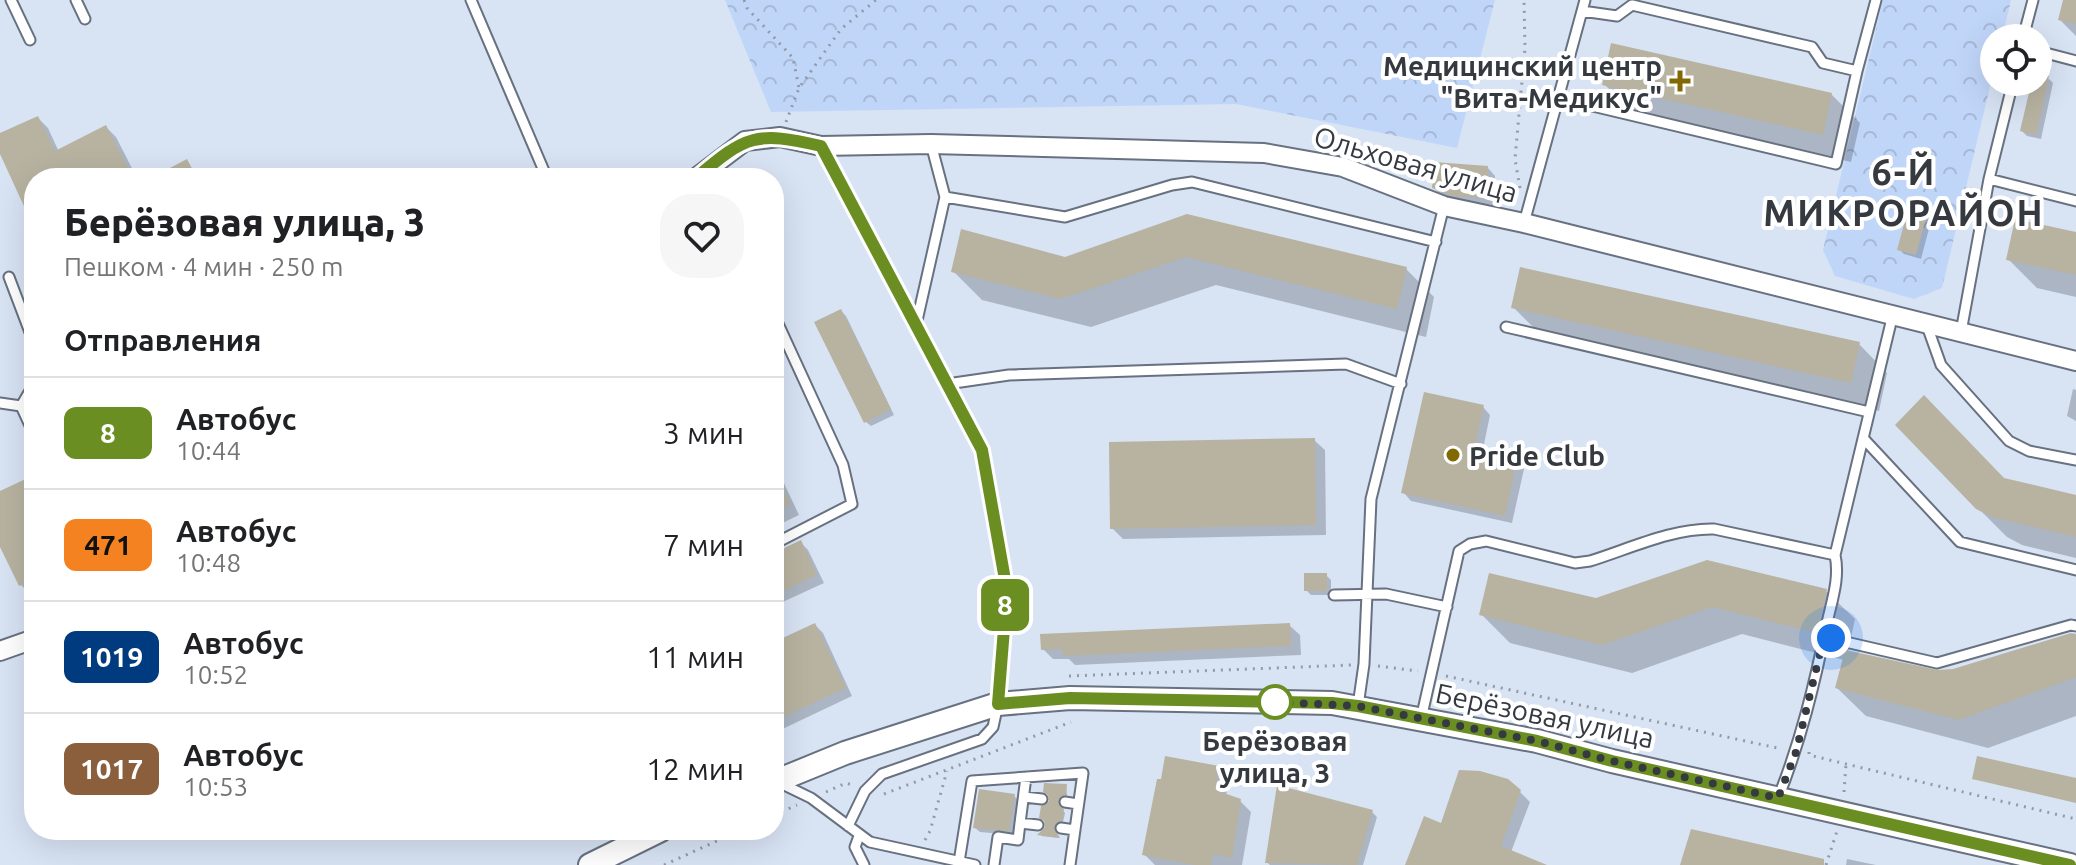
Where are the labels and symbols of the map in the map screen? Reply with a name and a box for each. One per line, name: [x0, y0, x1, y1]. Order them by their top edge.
place label: Медицинский центр "Вита-Медикус": [1383, 50, 1662, 113]
marker: Медицинский центр "Вита-Медикус": [1669, 70, 1691, 92]
street label: Ольховая улица: [1311, 120, 1521, 208]
district label: 6-Й МИКРОРАЙОН: [1763, 151, 2045, 233]
place label: Pride Club: [1469, 440, 1605, 471]
marker: Pride Club: [1444, 446, 1462, 464]
line badge: 8: [979, 579, 1031, 631]
your location: [1811, 618, 1851, 658]
street label: Берёзовая улица: [1433, 677, 1657, 753]
marker: Берёзовая улица, 3: [1258, 685, 1292, 719]
place label: Берёзовая улица, 3: [1202, 725, 1348, 788]

